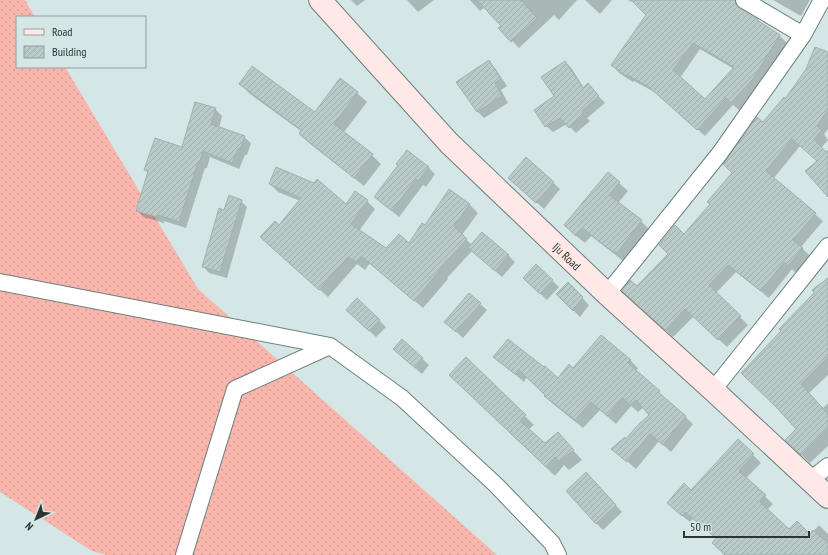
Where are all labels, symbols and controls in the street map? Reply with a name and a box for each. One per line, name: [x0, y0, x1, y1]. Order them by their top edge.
legend: [16, 16, 146, 68]
text: Road: [52, 24, 72, 39]
text: Building: [52, 44, 87, 59]
street label: Iju Road: [550, 239, 584, 273]
north arrow: [16, 499, 56, 539]
scale bar: [684, 513, 809, 539]
text: N: [22, 519, 36, 533]
text: 50 m: [690, 519, 711, 534]

